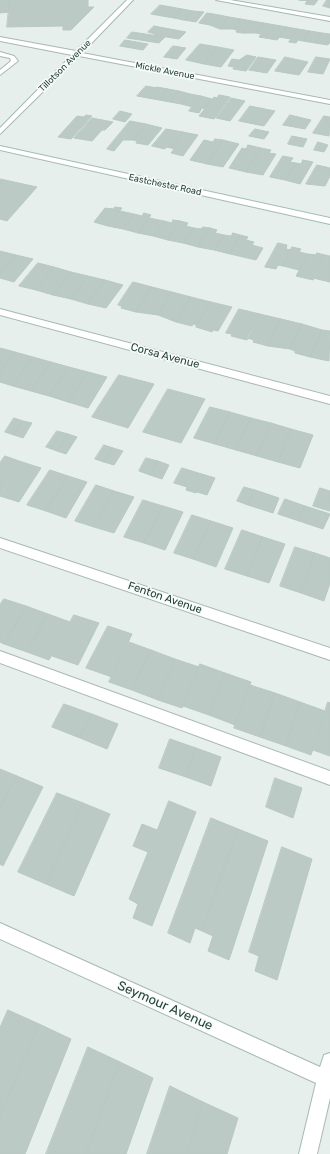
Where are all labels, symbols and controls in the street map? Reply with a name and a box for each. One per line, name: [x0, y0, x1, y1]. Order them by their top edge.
street label: Tillotson Avenue: [37, 38, 93, 94]
street label: Mickle Avenue: [135, 60, 195, 82]
street label: Eastchester Road: [128, 172, 202, 198]
street label: Corsa Avenue: [129, 340, 201, 372]
street label: Fenton Avenue: [126, 579, 204, 617]
street label: Seymour Avenue: [115, 978, 215, 1034]

